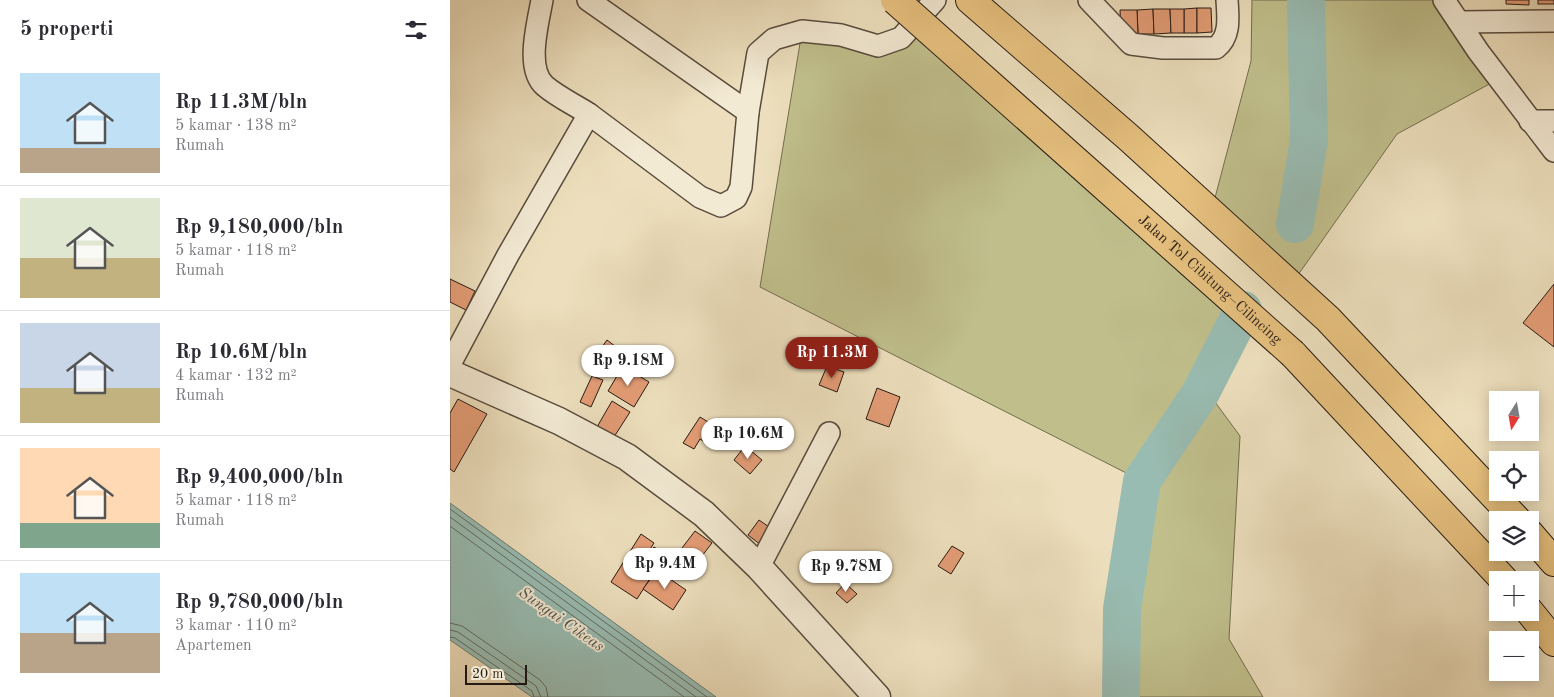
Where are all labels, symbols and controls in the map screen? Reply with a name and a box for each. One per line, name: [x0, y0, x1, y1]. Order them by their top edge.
icon: filters: [402, 16, 430, 44]
text: 5 properti: [20, 19, 114, 40]
text: Rp 11.3M/bln: [175, 92, 307, 113]
icon: home: [60, 93, 120, 153]
text: 5 kamar · 138 m²: [175, 118, 297, 134]
text: Rumah: [175, 138, 224, 154]
street label: Jalan Tol Cibitung–Cilincing: [1135, 212, 1284, 347]
text: Rp 9,180,000/bln: [175, 217, 343, 238]
icon: home: [60, 218, 120, 278]
text: 5 kamar · 118 m²: [175, 243, 297, 259]
text: Rumah: [175, 263, 224, 279]
pin: Rp 11.3M: [780, 336, 884, 379]
text: Rp 10.6M/bln: [175, 342, 307, 363]
icon: home: [60, 343, 120, 403]
pin: Rp 9.18M: [576, 344, 680, 387]
text: Rp 11.3M: [796, 345, 868, 361]
text: Rp 9.18M: [592, 353, 664, 369]
text: 4 kamar · 132 m²: [175, 368, 297, 384]
text: Rumah: [175, 388, 224, 404]
north arrow: [1489, 391, 1539, 441]
map controls: [1489, 391, 1539, 681]
pin: Rp 10.6M: [696, 418, 800, 460]
text: Rp 10.6M: [712, 426, 784, 442]
button: locate: [1489, 451, 1539, 501]
text: Rp 9,400,000/bln: [175, 467, 343, 488]
icon: home: [60, 468, 120, 528]
text: 5 kamar · 118 m²: [175, 493, 297, 509]
button: layers: [1489, 511, 1539, 561]
text: Rumah: [175, 513, 224, 529]
pin: Rp 9.4M: [619, 548, 711, 590]
pin: Rp 9.78M: [794, 550, 898, 593]
text: Rp 9.4M: [634, 556, 696, 572]
text: Rp 9.78M: [810, 559, 882, 575]
button: +: [1489, 571, 1539, 621]
water label: Sungai Cikeas: [515, 585, 607, 655]
text: Rp 9,780,000/bln: [175, 592, 343, 613]
icon: home: [60, 593, 120, 653]
text: 3 kamar · 110 m²: [175, 618, 297, 634]
button: −: [1489, 631, 1539, 681]
text: Apartemen: [175, 638, 252, 654]
scale bar: [465, 662, 528, 685]
text: 20 m: [472, 667, 503, 681]

